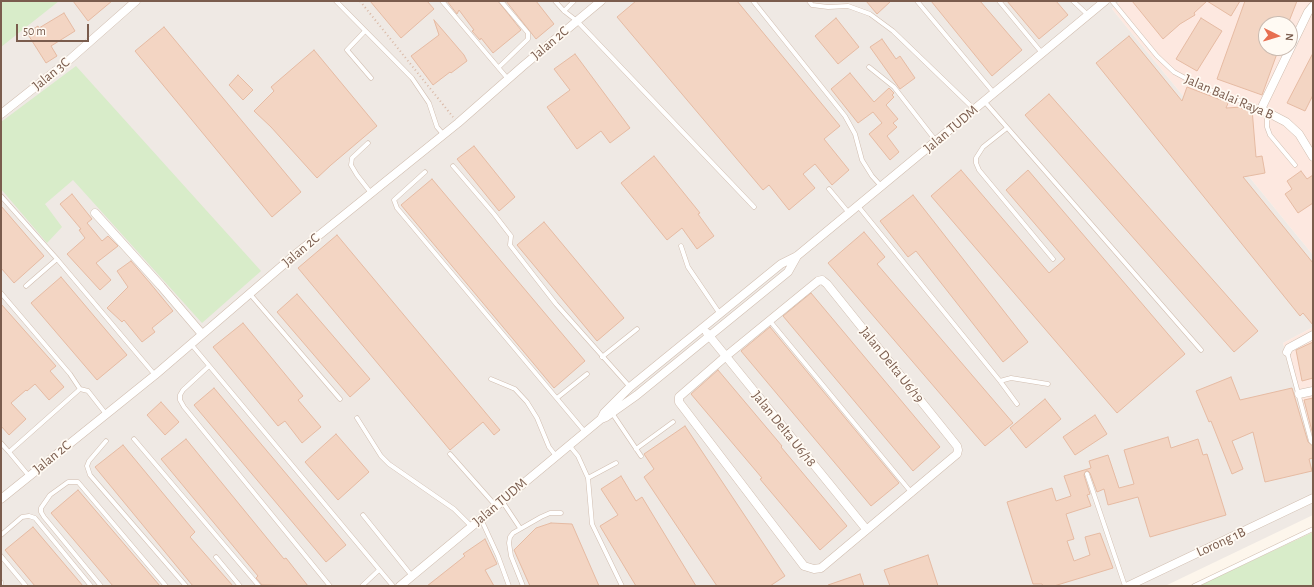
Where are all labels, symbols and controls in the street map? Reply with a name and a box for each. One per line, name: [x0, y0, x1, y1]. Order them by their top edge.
scale bar: [18, 16, 91, 42]
north arrow: [1258, 16, 1298, 56]
street label: Jalan 2C: [528, 23, 572, 63]
text: 50 m: [23, 25, 46, 37]
text: N: [1284, 33, 1295, 41]
street label: Jalan 3C: [29, 54, 73, 94]
street label: Jalan Balai Raya B: [1182, 71, 1276, 123]
street label: Jalan TUDM: [920, 101, 982, 157]
street label: Jalan 2C: [279, 230, 323, 270]
street label: Jalan Delta U6/19: [856, 324, 928, 406]
street label: Jalan Delta U6/18: [748, 388, 820, 470]
street label: Jalan 2C: [30, 437, 74, 477]
street label: Jalan TUDM: [469, 474, 531, 530]
street label: Lorong 1B: [1194, 523, 1248, 561]

